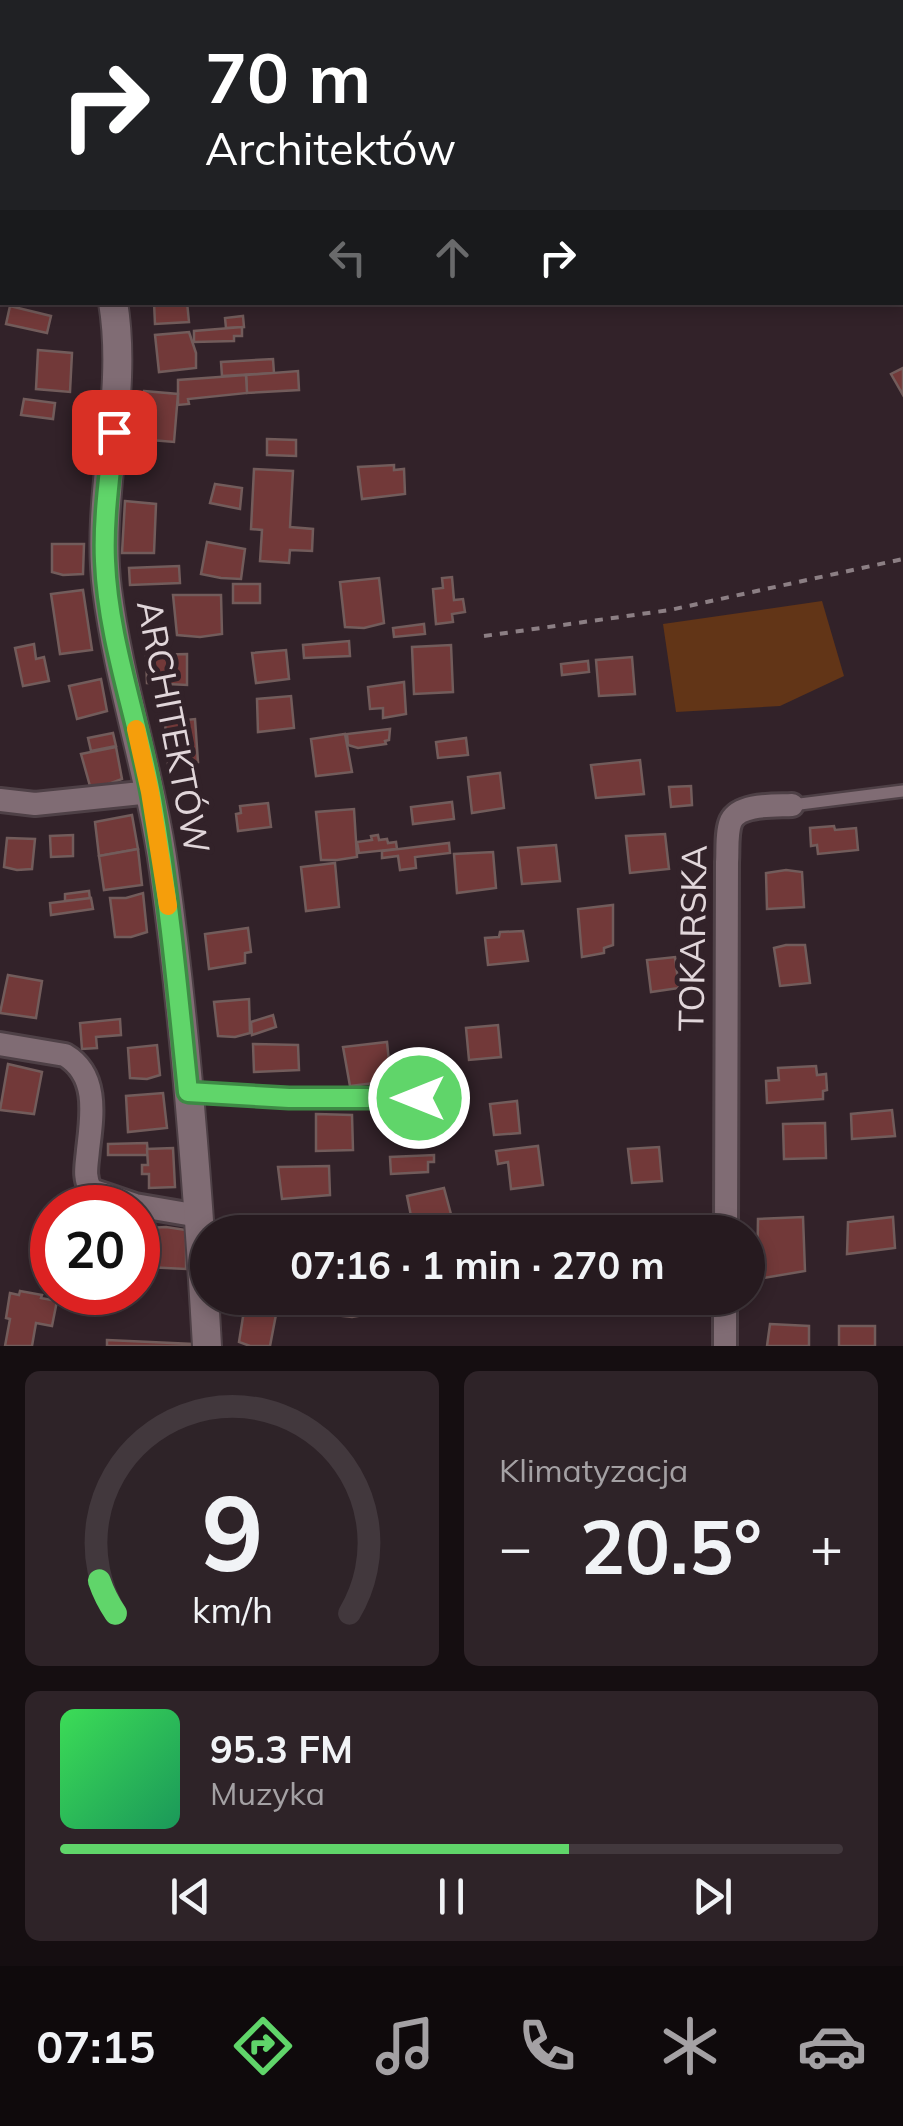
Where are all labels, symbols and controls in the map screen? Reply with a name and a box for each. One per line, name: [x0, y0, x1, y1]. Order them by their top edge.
text: 70 m: [205, 33, 371, 121]
icon: right: [40, 40, 170, 170]
text: Architektów: [205, 120, 456, 176]
icon: left: [320, 230, 375, 285]
icon: ahead: [425, 230, 480, 285]
icon: right: [530, 230, 585, 285]
pin: [72, 390, 157, 475]
icon: arrive: [87, 405, 142, 460]
street label: ARCHITEKTÓW: [128, 596, 220, 857]
street label: TOKARSKA: [668, 844, 716, 1032]
position arrow: [367, 1046, 471, 1150]
speed limit sign: 20: [30, 1185, 160, 1315]
text: 07:16 · 1 min · 270 m: [290, 1241, 665, 1289]
text: Klimatyzacja: [499, 1450, 688, 1490]
text: 9: [201, 1466, 263, 1597]
text: 20.5°: [580, 1499, 762, 1593]
text: −: [499, 1512, 532, 1581]
text: +: [810, 1512, 843, 1581]
text: km/h: [192, 1587, 272, 1632]
text: 95.3 FM: [210, 1725, 353, 1773]
text: Muzyka: [210, 1773, 325, 1813]
icon: previous: [163, 1869, 218, 1924]
icon: pause: [424, 1869, 479, 1924]
icon: next: [685, 1869, 740, 1924]
icon: directions: [228, 2011, 298, 2081]
icon: music: [370, 2011, 440, 2081]
icon: phone: [512, 2011, 582, 2081]
icon: climate: [655, 2011, 725, 2081]
icon: car: [797, 2011, 867, 2081]
text: 07:15: [36, 2018, 155, 2074]

